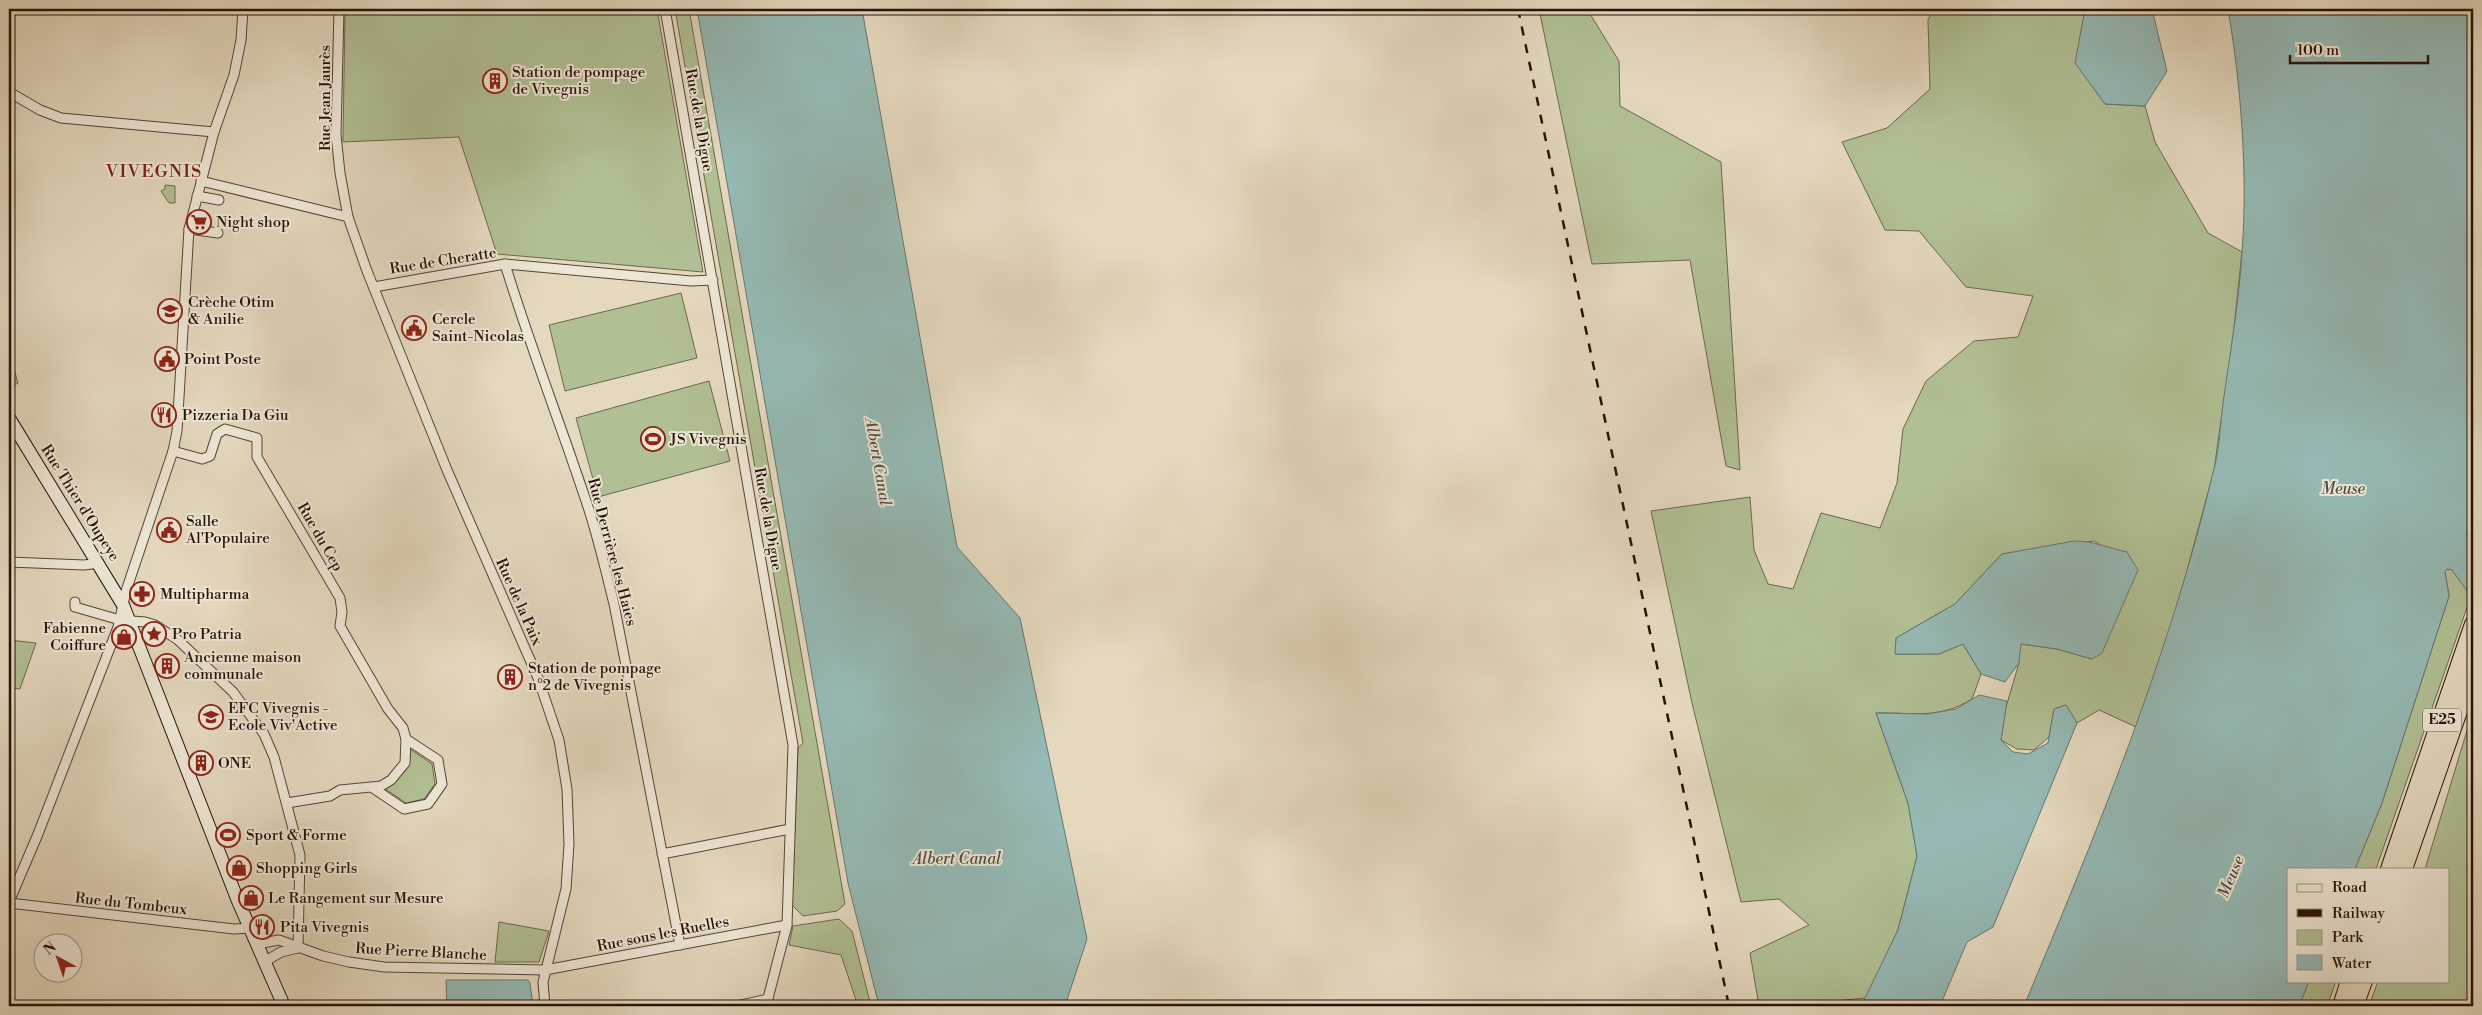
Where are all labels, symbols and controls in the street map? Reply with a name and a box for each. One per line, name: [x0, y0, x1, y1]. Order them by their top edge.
scale bar: [2290, 32, 2427, 64]
text: 100 m: [2297, 41, 2339, 60]
street label: Rue Jean Jaurès: [316, 45, 335, 151]
place label: Station de pompage de Vivegnis: [512, 63, 645, 99]
street label: Rue de la Digue: [681, 67, 717, 173]
building icon: Station de pompage de Vivegnis: [482, 68, 508, 94]
district label: VIVEGNIS: [105, 160, 202, 183]
supermarket icon: Night shop: [186, 209, 212, 235]
place label: Night shop: [216, 213, 290, 232]
street label: Rue de Cheratte: [388, 243, 498, 279]
place label: Crèche Otim & Anilie: [188, 293, 274, 329]
school or university icon: Crèche Otim & Anilie: [157, 298, 183, 324]
place label: Cercle Saint-Nicolas: [432, 310, 524, 346]
public building icon: Cercle Saint-Nicolas: [401, 315, 427, 341]
public building icon: Point Poste: [154, 346, 180, 372]
place label: Point Poste: [184, 350, 261, 369]
restaurant icon: Pizzeria Da Giu: [151, 402, 177, 428]
place label: Pizzeria Da Giu: [182, 406, 289, 425]
water label: Albert Canal: [860, 415, 896, 508]
sports icon: JS Vivegnis: [640, 426, 666, 452]
place label: JS Vivegnis: [669, 430, 746, 449]
street label: Rue Thier d'Oupeye: [36, 441, 124, 565]
street label: Rue de la Digue: [750, 466, 786, 572]
street label: Rue Derrière les Haies: [583, 476, 641, 628]
water label: Meuse: [2321, 479, 2366, 499]
street label: Rue du Cep: [293, 499, 347, 575]
place label: Salle Al'Populaire: [185, 512, 270, 548]
public building icon: Salle Al'Populaire: [156, 517, 182, 543]
street label: Rue de la Paix: [491, 555, 547, 649]
pharmacy icon: Multipharma: [129, 581, 155, 607]
place label: Multipharma: [160, 585, 250, 604]
place label: Fabienne Coiffure: [43, 619, 106, 655]
place icon: Pro Patria: [141, 621, 167, 647]
shop icon: Fabienne Coiffure: [111, 624, 137, 650]
place label: Pro Patria: [172, 625, 242, 644]
place label: Ancienne maison communale: [183, 648, 302, 684]
building icon: Ancienne maison communale: [154, 653, 180, 679]
place label: Station de pompage n°2 de Vivegnis: [528, 659, 661, 695]
building icon: Station de pompage n°2 de Vivegnis: [497, 664, 523, 690]
place label: EFC Vivegnis - Ecole Viv'Active: [228, 699, 338, 735]
school or university icon: EFC Vivegnis - Ecole Viv'Active: [198, 704, 224, 730]
road number: E25: [2423, 708, 2461, 732]
building icon: ONE: [188, 750, 214, 776]
place label: ONE: [218, 754, 251, 773]
sports icon: Sport & Forme: [215, 822, 241, 848]
place label: Sport & Forme: [246, 826, 347, 845]
water label: Albert Canal: [911, 849, 1002, 869]
water label: Meuse: [2213, 852, 2249, 901]
shop icon: Shopping Girls: [226, 855, 252, 881]
place label: Shopping Girls: [256, 859, 357, 878]
legend: [2287, 868, 2450, 982]
text: Road: [2332, 878, 2367, 897]
shop icon: Le Rangement sur Mesure: [238, 885, 264, 911]
street label: Rue du Tombeux: [74, 889, 188, 919]
place label: Le Rangement sur Mesure: [268, 889, 444, 908]
text: Railway: [2332, 904, 2386, 923]
street label: Rue sous les Ruelles: [595, 912, 731, 956]
restaurant icon: Pita Vivegnis: [249, 914, 275, 940]
place label: Pita Vivegnis: [280, 918, 369, 937]
text: Park: [2332, 928, 2364, 947]
north arrow: [32, 932, 82, 982]
text: N: [40, 938, 60, 959]
street label: Rue Pierre Blanche: [355, 939, 487, 965]
text: Water: [2331, 954, 2372, 973]

